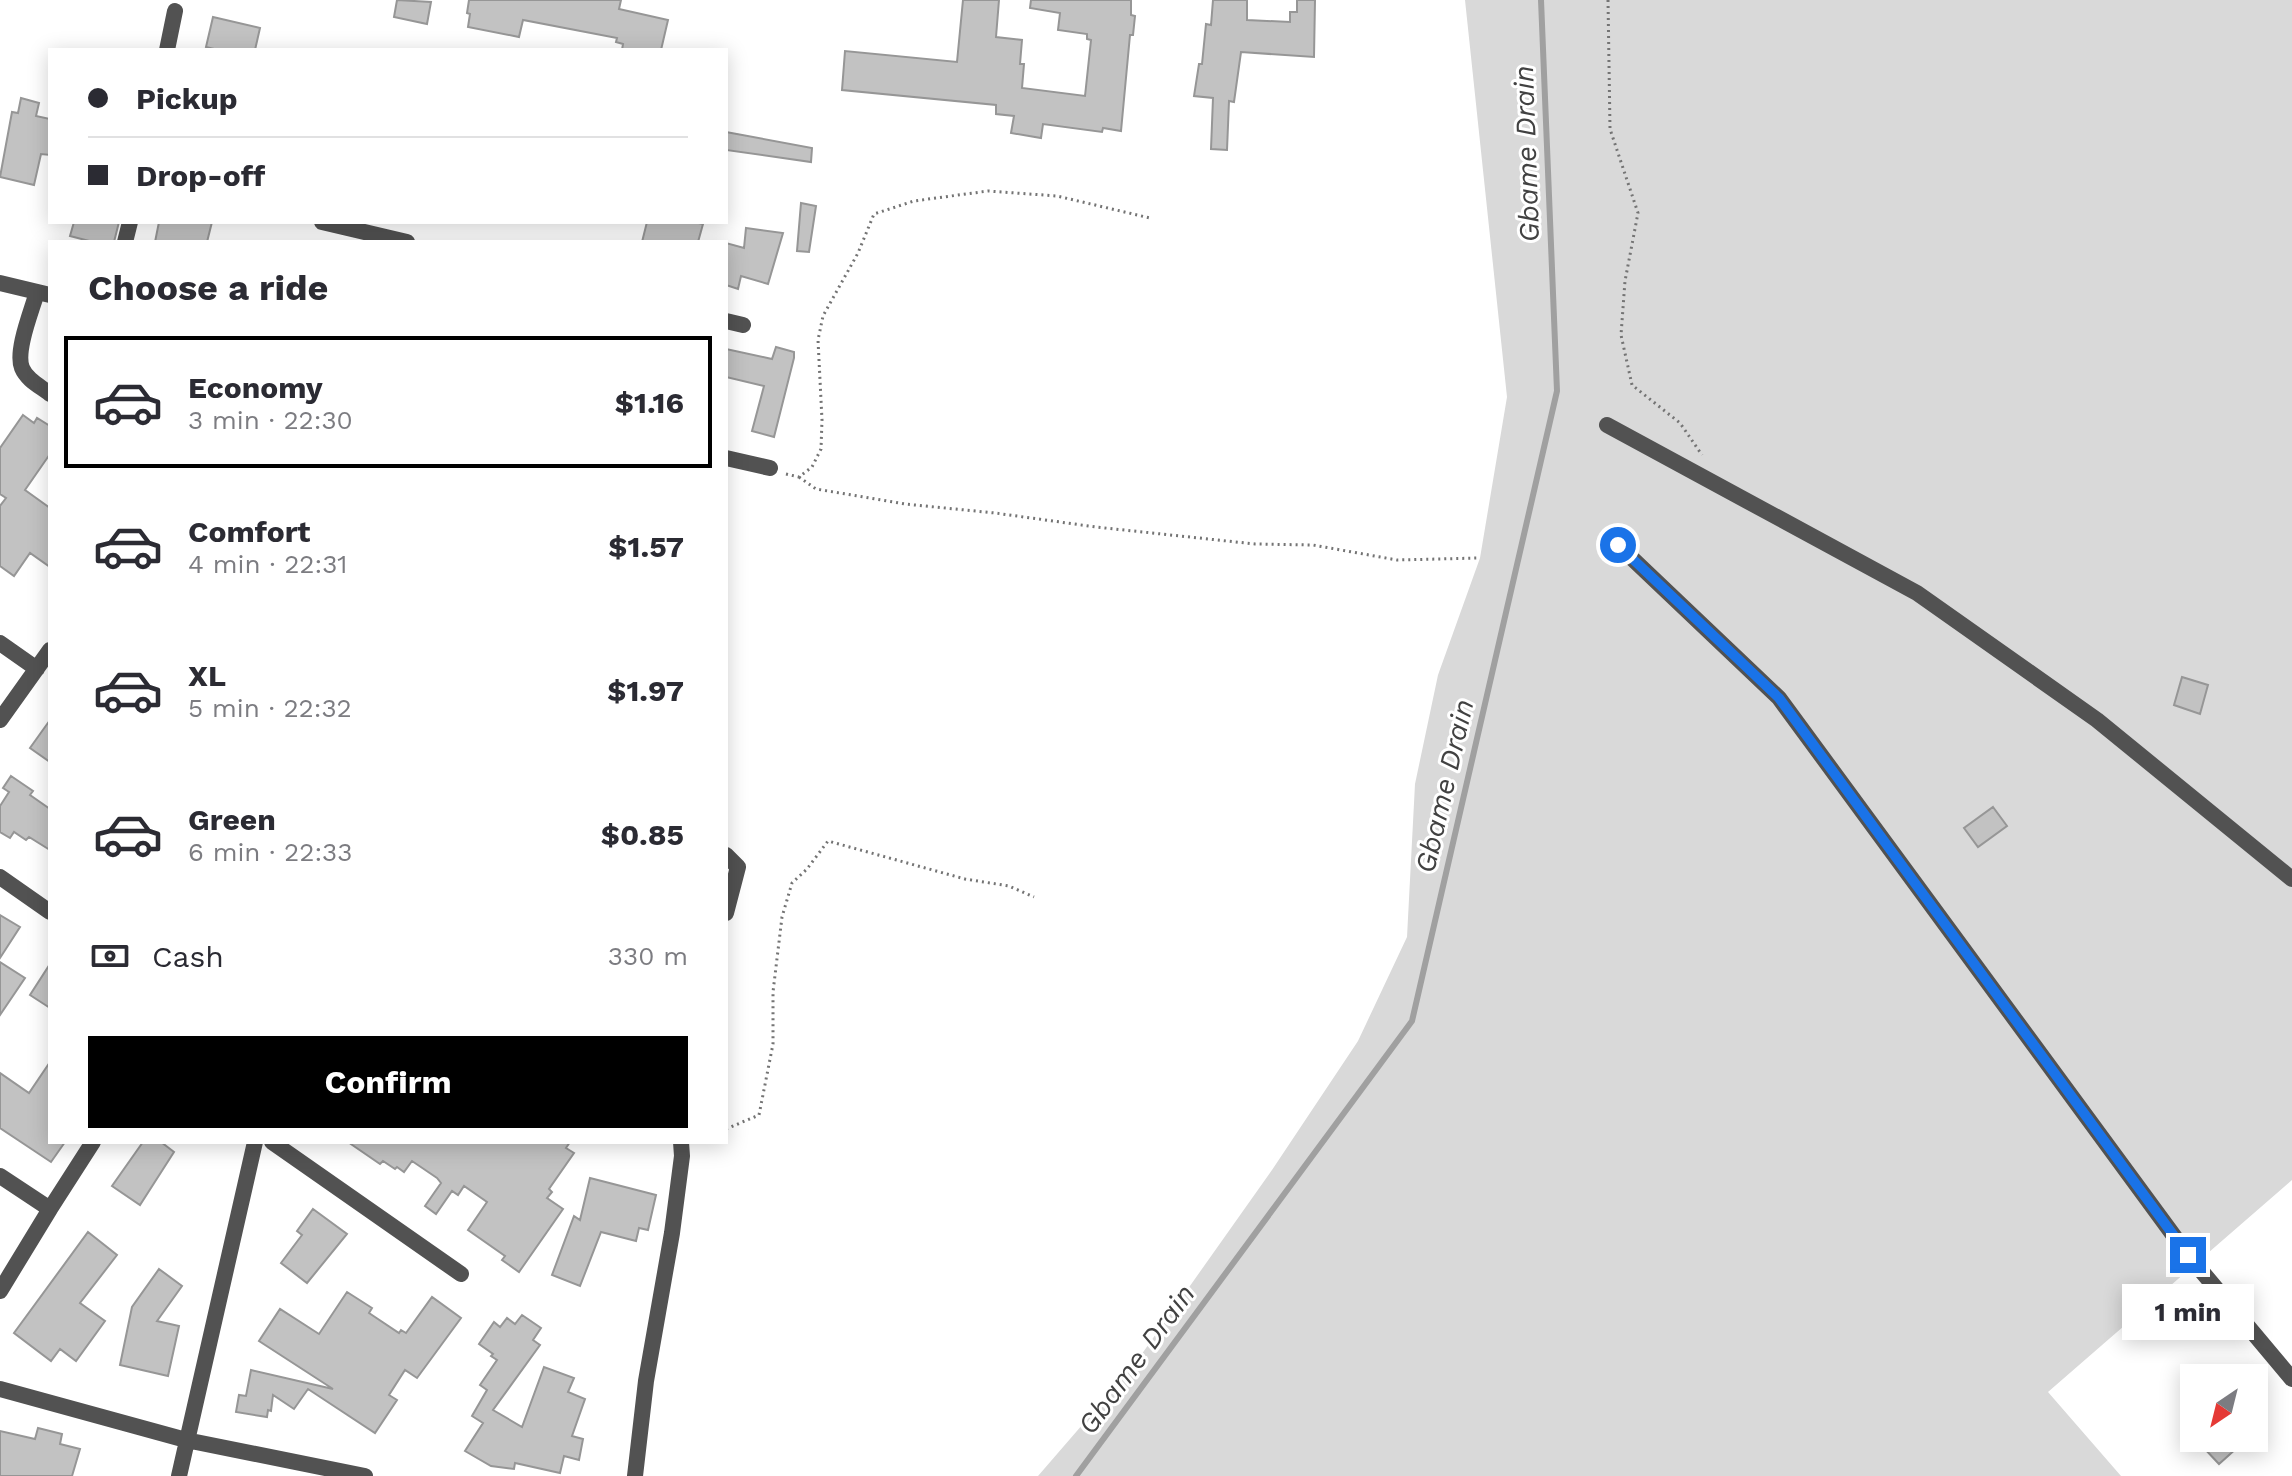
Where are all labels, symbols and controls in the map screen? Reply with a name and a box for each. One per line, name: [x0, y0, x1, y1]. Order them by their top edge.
water label: Gbame Drain: [1507, 65, 1546, 243]
text: Pickup: [136, 81, 238, 116]
text: Drop-off: [136, 158, 265, 193]
text: Choose a ride: [88, 267, 328, 309]
icon: car: [92, 366, 164, 438]
text: Economy: [188, 370, 323, 405]
text: $1.16: [615, 385, 684, 420]
text: 3 min · 22:30: [188, 405, 353, 435]
icon: car: [92, 510, 164, 582]
text: Comfort: [188, 514, 310, 549]
route start: [1600, 527, 1636, 563]
text: $1.57: [608, 529, 684, 564]
text: 4 min · 22:31: [188, 549, 347, 579]
icon: car: [92, 654, 164, 726]
text: XL: [188, 658, 226, 693]
text: $1.97: [607, 673, 684, 708]
text: 5 min · 22:32: [188, 693, 352, 723]
water label: Gbame Drain: [1408, 696, 1480, 876]
icon: car: [92, 798, 164, 870]
text: Green: [188, 802, 276, 837]
text: $0.85: [601, 817, 684, 852]
text: 6 min · 22:33: [188, 837, 352, 867]
icon: cash: [88, 934, 132, 978]
text: Cash: [152, 939, 224, 974]
text: 330 m: [608, 941, 688, 971]
button: Confirm: [88, 1036, 688, 1128]
route end: [2170, 1237, 2206, 1273]
water label: Gbame Drain: [1071, 1278, 1202, 1441]
callout: 1 min: [2122, 1283, 2254, 1339]
text: 1 min: [2155, 1297, 2221, 1327]
north arrow: [2180, 1364, 2268, 1452]
map controls: [2180, 1364, 2268, 1452]

